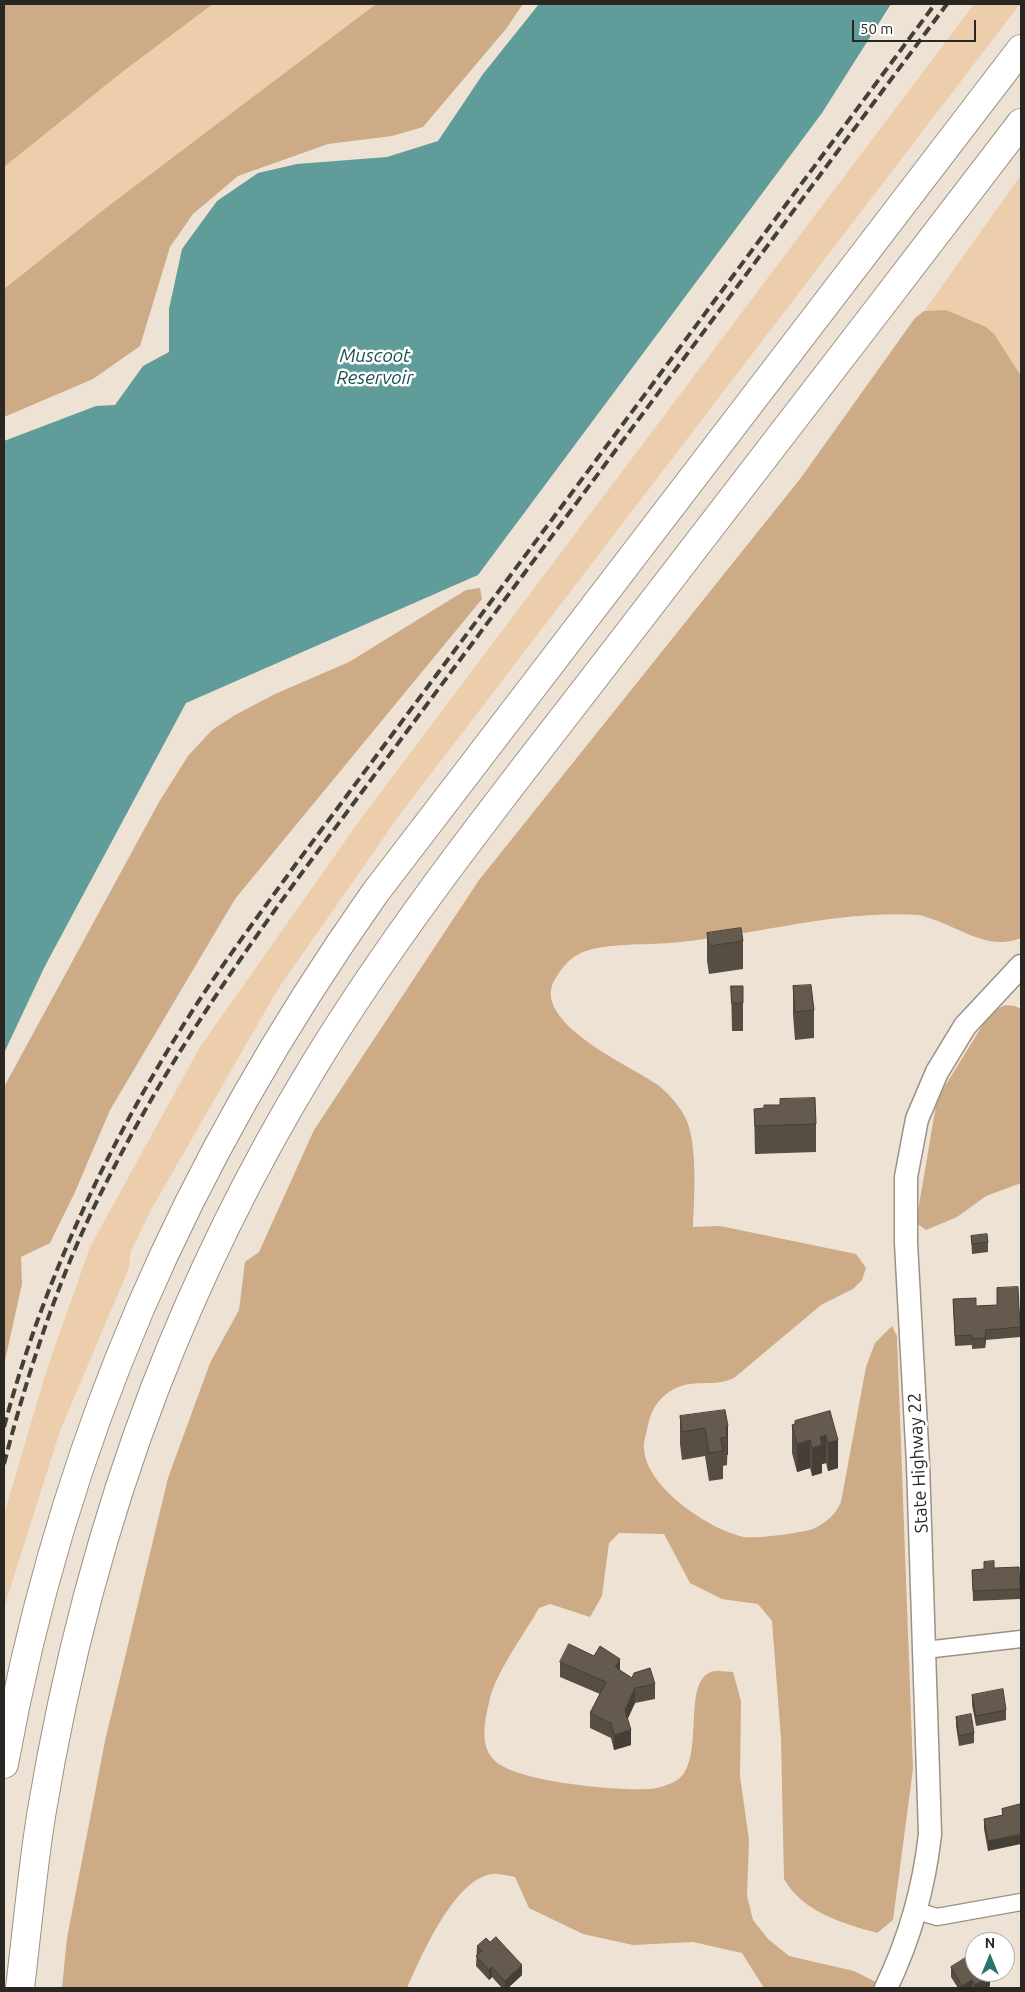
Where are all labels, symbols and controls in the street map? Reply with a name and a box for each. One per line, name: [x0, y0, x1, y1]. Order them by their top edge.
scale bar: [855, 10, 979, 42]
text: 50 m: [860, 20, 893, 37]
water label: Muscoot Reservoir: [336, 345, 414, 389]
street label: State Highway 22: [904, 1392, 932, 1534]
north arrow: [965, 1932, 1015, 1982]
text: N: [985, 1935, 995, 1951]

